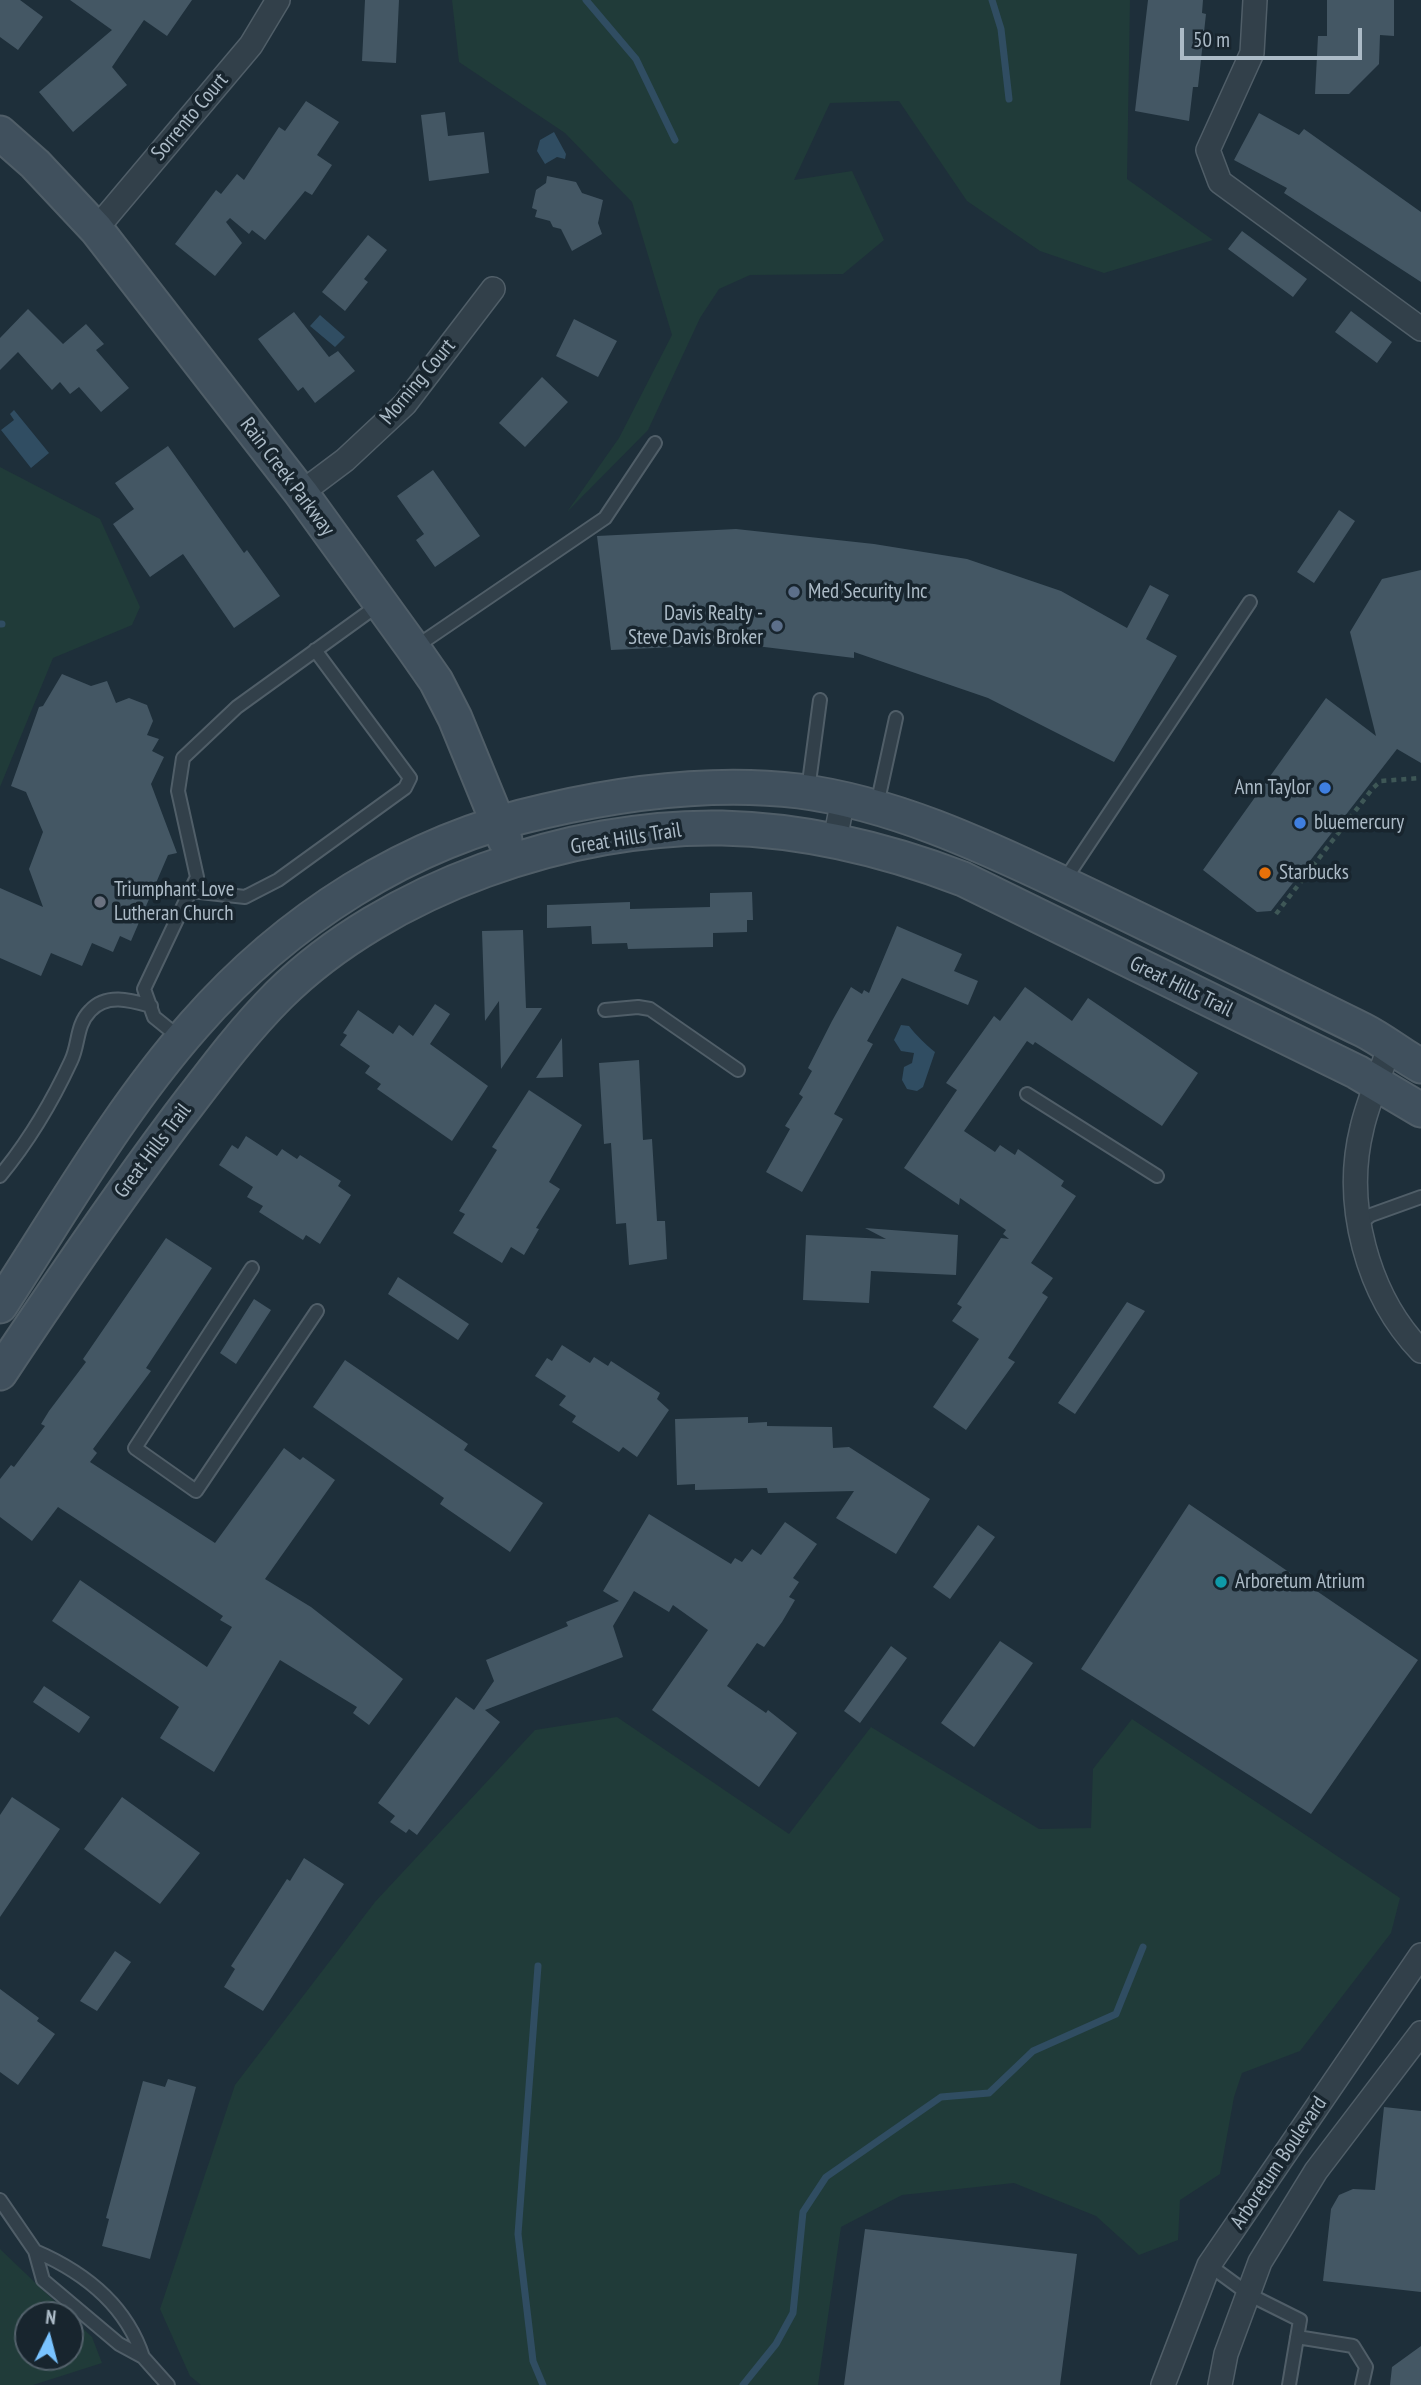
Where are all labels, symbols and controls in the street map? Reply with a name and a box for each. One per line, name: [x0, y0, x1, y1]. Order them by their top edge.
scale bar: [1183, 14, 1365, 58]
text: 50 m: [1193, 26, 1230, 53]
street label: Sorrento Court: [146, 68, 234, 166]
street label: Morning Court: [375, 334, 461, 430]
street label: Rain Creek Parkway: [234, 413, 340, 541]
place label: Med Security Inc: [808, 579, 928, 605]
marker: Med Security Inc: [786, 584, 802, 600]
place label: Davis Realty - Steve Davis Broker: [628, 601, 763, 651]
marker: Davis Realty - Steve Davis Broker: [769, 618, 785, 634]
place label: Ann Taylor: [1235, 775, 1311, 801]
marker: Ann Taylor: [1317, 780, 1333, 796]
place label: bluemercury: [1314, 810, 1404, 836]
marker: bluemercury: [1292, 815, 1308, 831]
street label: Great Hills Trail: [569, 818, 683, 860]
place label: Starbucks: [1279, 860, 1349, 886]
marker: Starbucks: [1257, 865, 1273, 881]
place label: Triumphant Love Lutheran Church: [114, 877, 234, 927]
marker: Triumphant Love Lutheran Church: [92, 894, 108, 910]
street label: Great Hills Trail: [1125, 951, 1237, 1023]
street label: Great Hills Trail: [109, 1099, 197, 1203]
place label: Arboretum Atrium: [1235, 1569, 1365, 1595]
marker: Arboretum Atrium: [1213, 1574, 1229, 1590]
street label: Arboretum Boulevard: [1225, 2092, 1333, 2234]
north arrow: [14, 2301, 84, 2371]
text: N: [45, 2305, 57, 2330]

